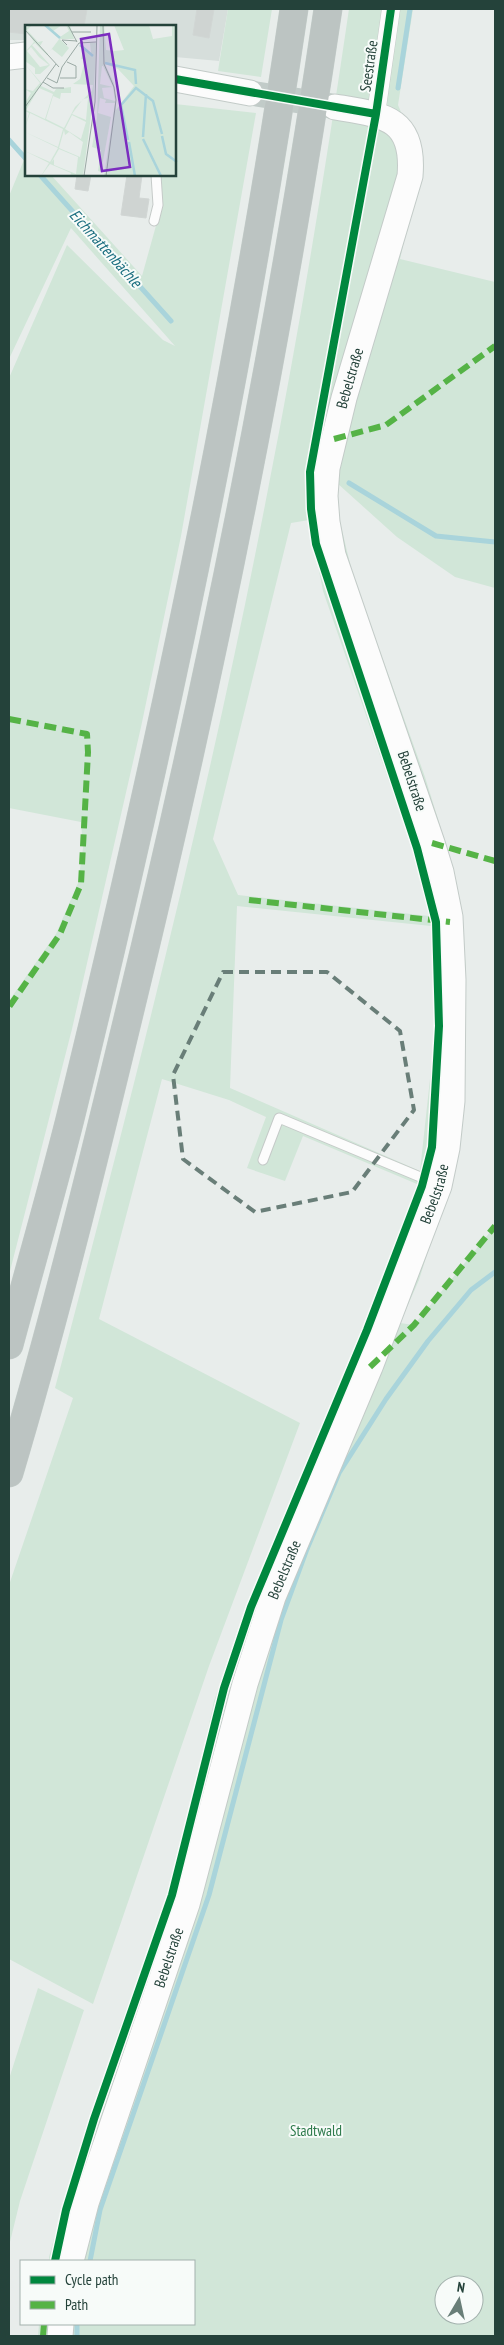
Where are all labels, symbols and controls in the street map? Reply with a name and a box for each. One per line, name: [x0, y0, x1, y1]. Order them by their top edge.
inset map: [25, 25, 176, 176]
street label: Seestraße: [356, 39, 381, 93]
water label: Eichmattenbächle: [66, 205, 147, 292]
street label: Bebelstraße: [332, 346, 367, 410]
street label: Bebelstraße: [394, 748, 431, 813]
street label: Bebelstraße: [415, 1162, 452, 1227]
street label: Bebelstraße: [263, 1537, 305, 1602]
street label: Bebelstraße: [149, 1925, 187, 1990]
park label: Stadtwald: [290, 2121, 342, 2140]
legend: [20, 2260, 195, 2325]
text: Cycle path: [65, 2270, 118, 2289]
north arrow: [434, 2275, 484, 2325]
text: N: [456, 2278, 466, 2297]
text: Path: [65, 2295, 88, 2314]

